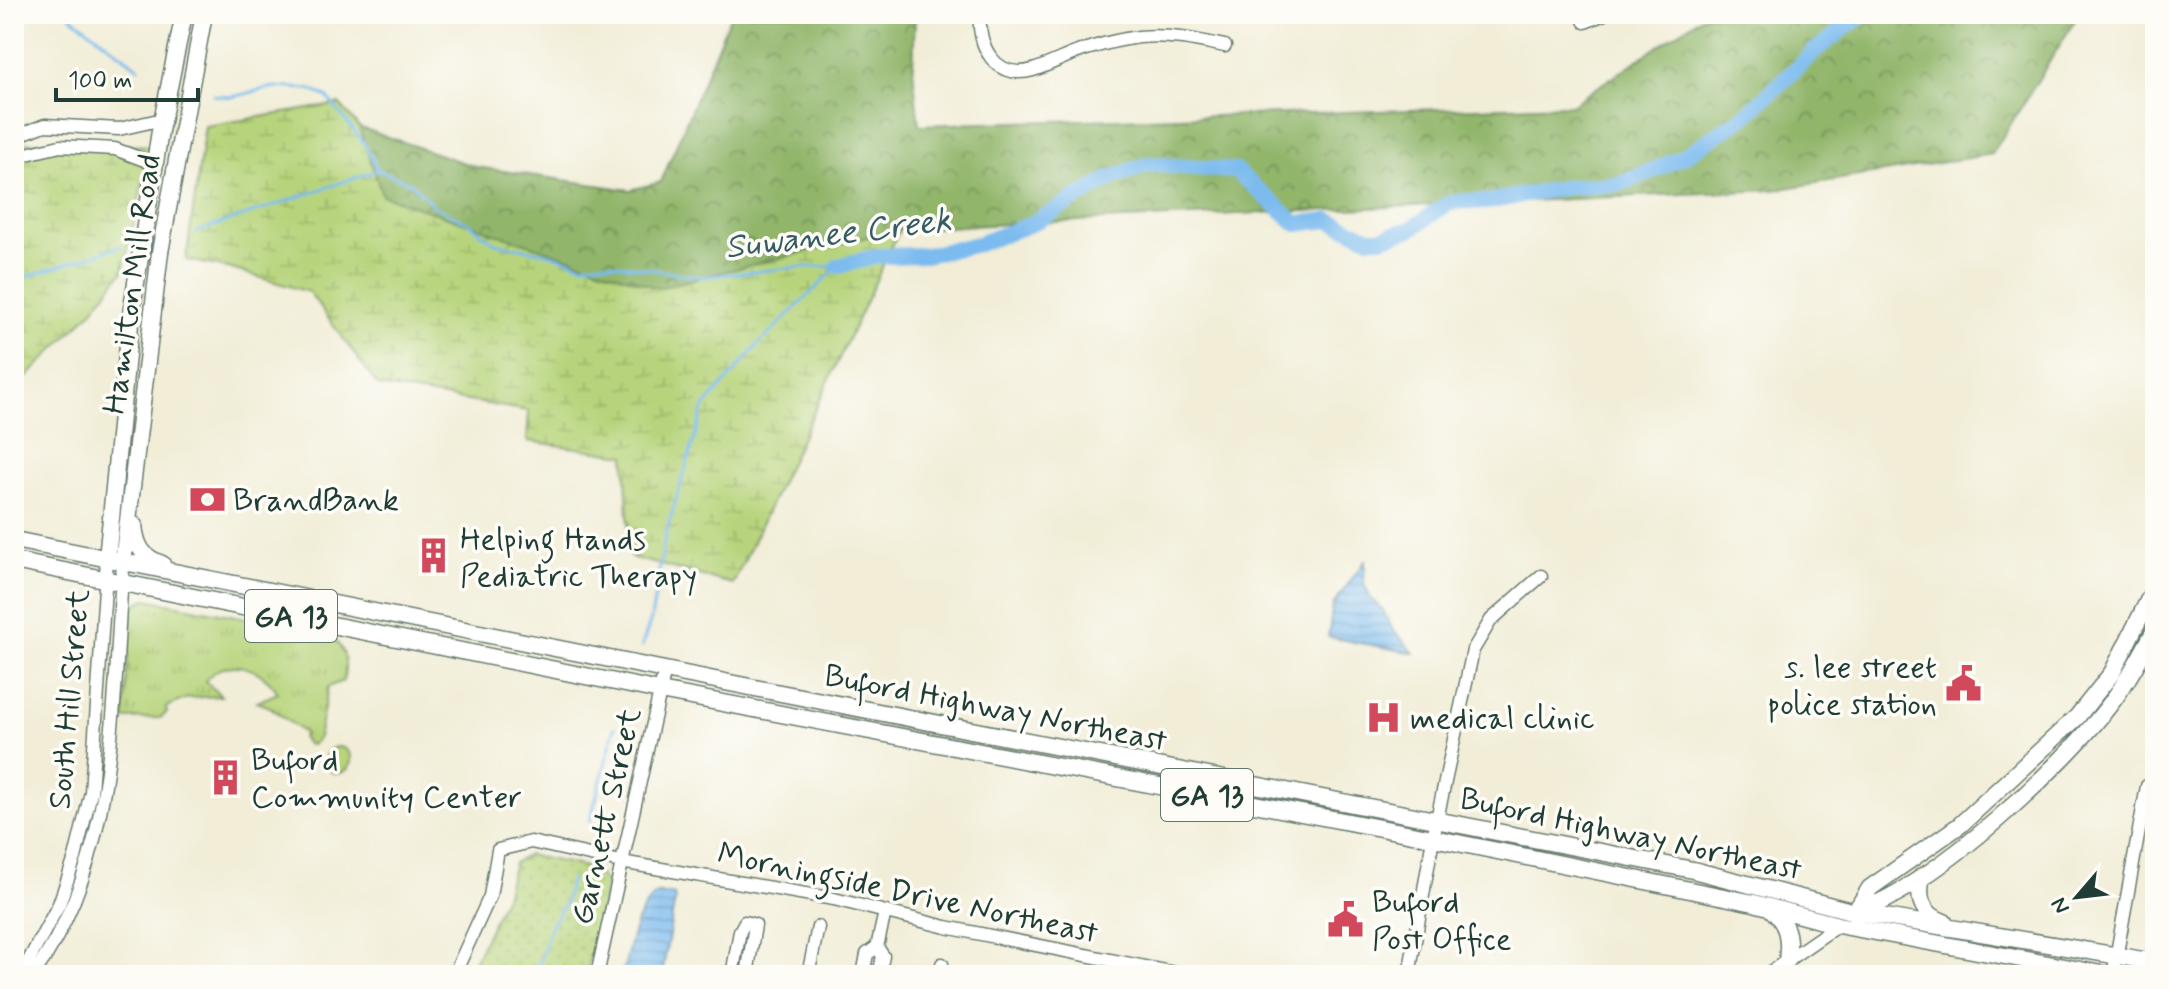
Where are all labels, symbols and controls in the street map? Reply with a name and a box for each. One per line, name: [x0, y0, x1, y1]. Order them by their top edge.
scale bar: [56, 52, 198, 102]
text: 100 m: [68, 66, 132, 97]
street label: Hamilton Mill Road: [94, 152, 172, 417]
water label: Suwanee Creek: [723, 198, 954, 271]
bank icon: BrandBank: [188, 480, 226, 518]
place label: BrandBank: [233, 480, 399, 522]
place label: Helping Hands Pediatric Therapy: [460, 519, 697, 598]
building icon: Helping Hands Pediatric Therapy: [415, 537, 453, 575]
street label: South Hill Street: [39, 587, 101, 811]
road number: GA 13: [245, 590, 337, 642]
place label: s. lee street police station: [1767, 647, 1937, 726]
street label: Buford Highway Northeast: [820, 655, 1171, 765]
public building icon: s. lee street police station: [1944, 665, 1982, 703]
hospital icon: medical clinic: [1365, 698, 1403, 736]
place label: medical clinic: [1410, 698, 1595, 740]
street label: Garnett Street: [562, 704, 652, 929]
place label: Buford Community Center: [251, 740, 522, 819]
building icon: Buford Community Center: [206, 758, 244, 796]
road number: GA 13: [1161, 769, 1253, 821]
street label: Buford Highway Northeast: [1456, 778, 1805, 894]
street label: Morningside Drive Northeast: [713, 833, 1102, 958]
north arrow: [2037, 857, 2117, 937]
place label: Buford Post Office: [1372, 882, 1512, 961]
text: N: [2045, 892, 2077, 918]
public building icon: Buford Post Office: [1327, 900, 1365, 938]

